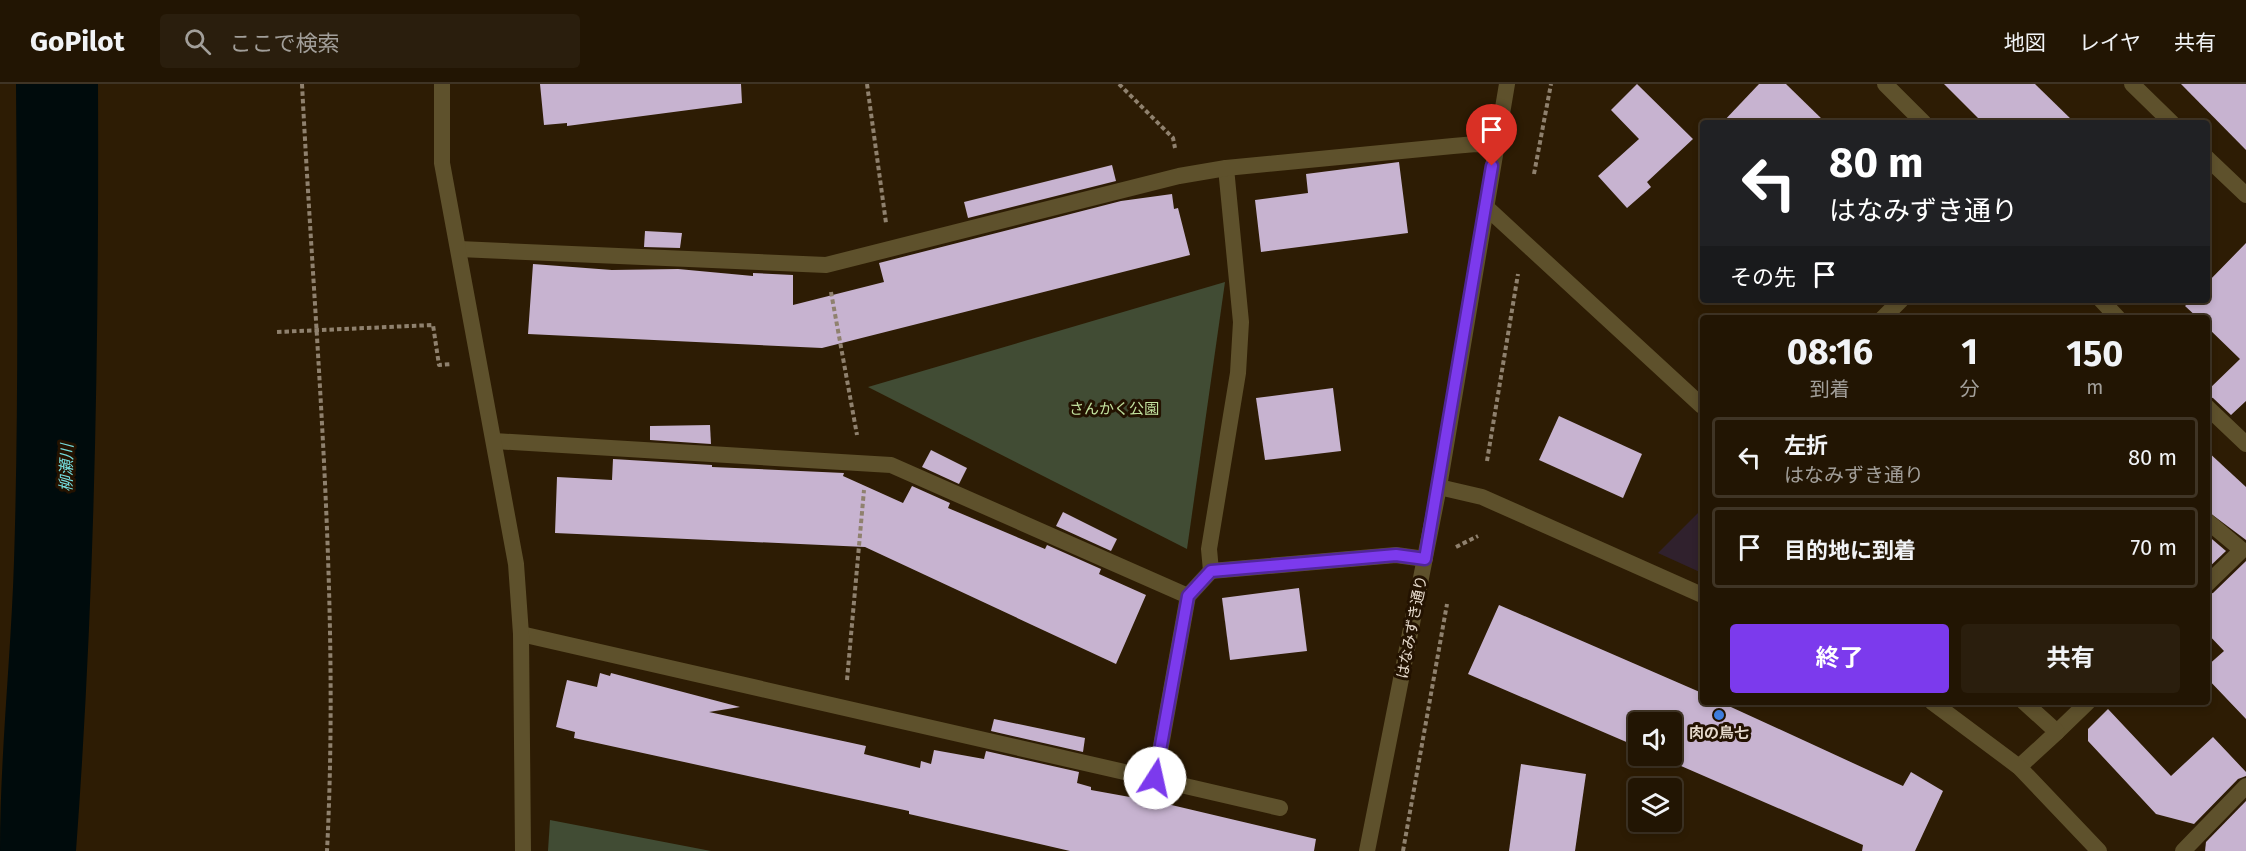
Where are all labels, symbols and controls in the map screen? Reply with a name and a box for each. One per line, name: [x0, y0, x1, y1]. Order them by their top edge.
search box: [160, 14, 580, 68]
text: GoPilot: [30, 25, 124, 58]
icon: search: [181, 25, 214, 58]
text: ここで検索: [229, 30, 339, 57]
text: 地図: [2004, 30, 2046, 56]
text: レイヤ: [2079, 30, 2141, 56]
text: 共有: [2174, 30, 2216, 56]
pin: [1466, 104, 1517, 166]
icon: arrive: [1475, 113, 1508, 146]
text: 80 m: [1829, 138, 1923, 188]
icon: left: [1730, 144, 1808, 222]
text: はなみずき通り: [1829, 195, 2018, 227]
icon: arrive: [1808, 258, 1841, 291]
text: その先: [1730, 264, 1796, 291]
text: 08:16: [1787, 330, 1873, 374]
text: 1: [1961, 330, 1978, 374]
text: 150: [2066, 332, 2123, 376]
text: m: [2086, 375, 2103, 399]
text: 到着: [1810, 377, 1850, 401]
text: 分: [1960, 377, 1980, 401]
park label: さんかく公園: [1069, 400, 1159, 418]
text: 左折: [1784, 432, 1828, 459]
icon: left: [1733, 441, 1766, 474]
water label: 柳瀬川: [57, 442, 76, 492]
text: 80 m: [2128, 444, 2177, 471]
text: はなみずき通り: [1784, 463, 1924, 487]
icon: arrive: [1733, 531, 1766, 564]
text: 70 m: [2131, 534, 2177, 561]
text: 目的地に到着: [1784, 537, 1916, 564]
street label: はなみずき通り: [1393, 574, 1431, 680]
button: 終了: [1730, 624, 1949, 693]
button: 共有: [1961, 624, 2180, 693]
marker: 肉の鳥七: [1712, 708, 1726, 722]
map controls: [1628, 712, 1682, 832]
button: sound: [1628, 712, 1682, 766]
place label: 肉の鳥七: [1689, 724, 1749, 742]
position arrow: [1123, 746, 1187, 810]
button: layers: [1628, 778, 1682, 832]

